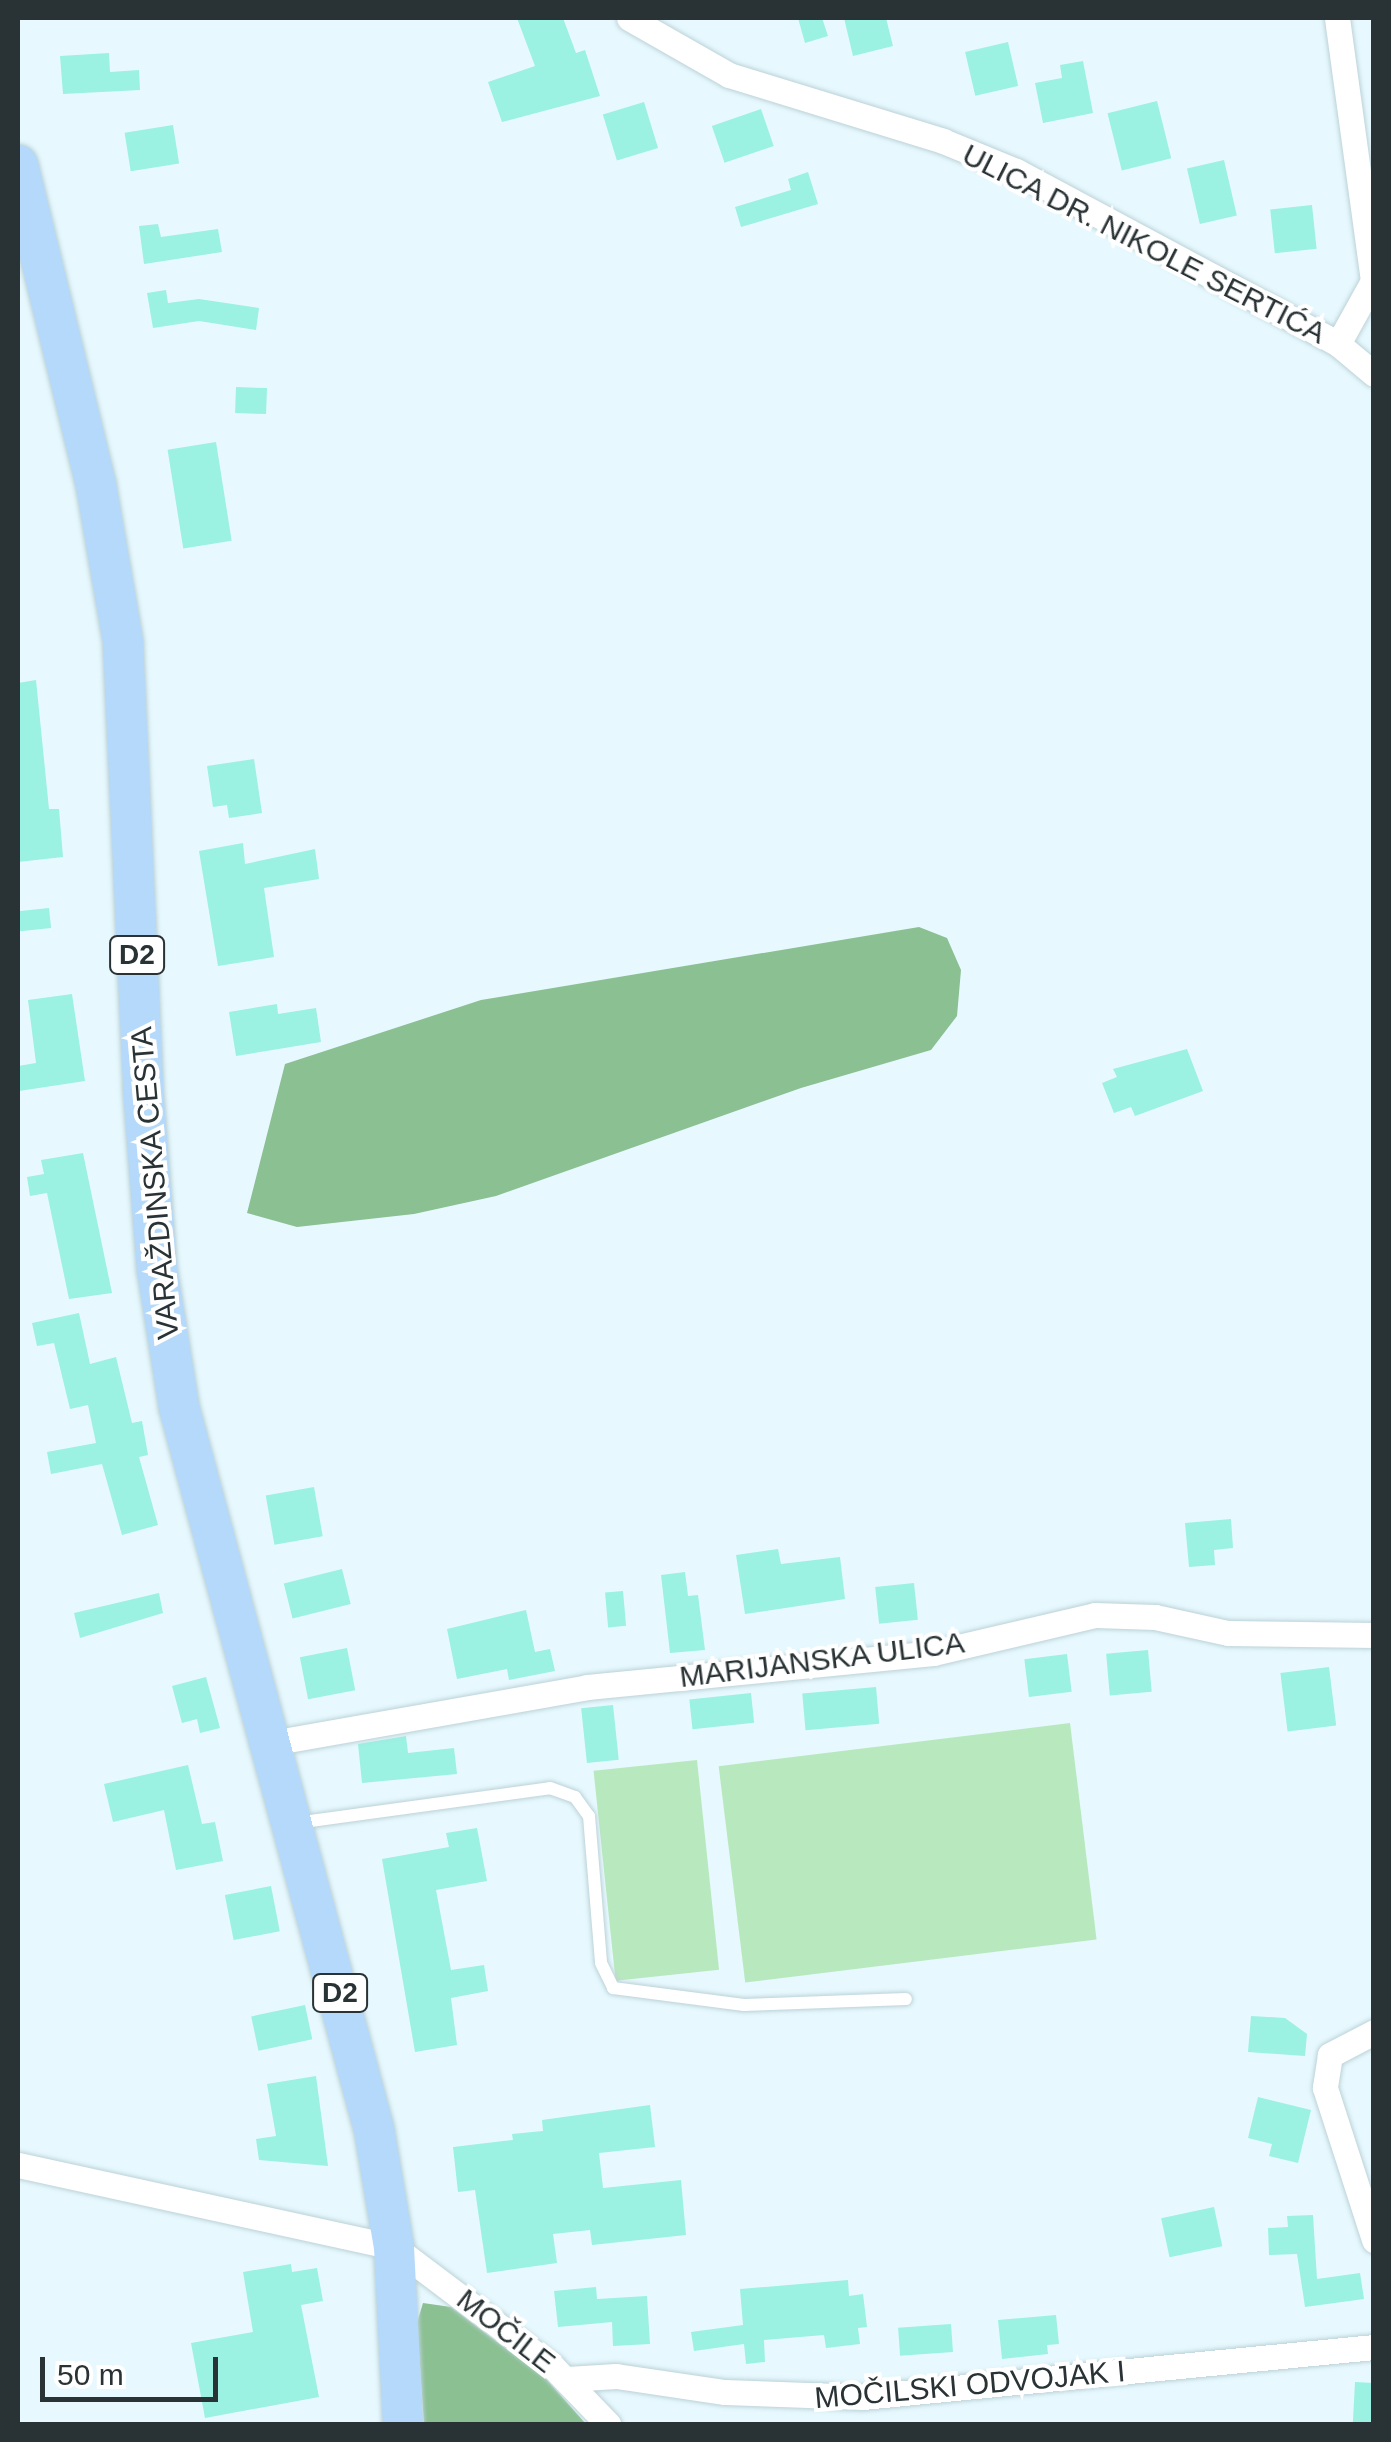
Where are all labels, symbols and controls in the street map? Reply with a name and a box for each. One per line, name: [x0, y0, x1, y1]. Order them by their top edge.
street label: ULICA DR. NIKOLE SERTIĆA: [956, 136, 1332, 352]
road number: D2: [107, 932, 167, 978]
street label: VARAŽDINSKA CESTA: [123, 1024, 187, 1342]
street label: MARIJANSKA ULICA: [677, 1625, 967, 1695]
road number: D2: [310, 1970, 370, 2016]
street label: MOČILE: [450, 2281, 562, 2381]
scale bar: [45, 2337, 222, 2399]
street label: MOČILSKI ODVOJAK I: [813, 2353, 1127, 2417]
text: 50 m: [57, 2358, 124, 2391]

